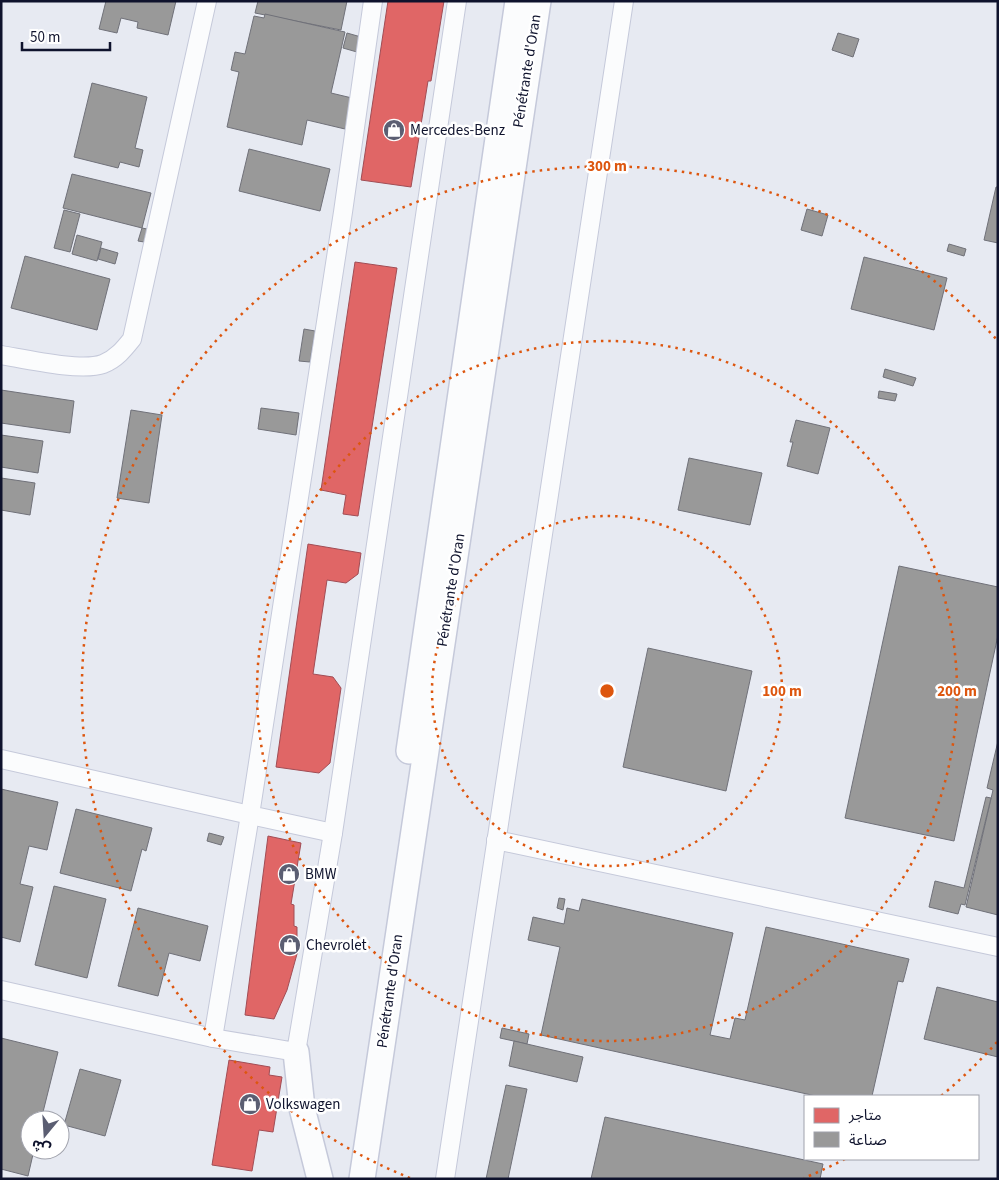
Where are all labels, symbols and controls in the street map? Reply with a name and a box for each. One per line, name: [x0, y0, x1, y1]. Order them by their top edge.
street label: Pénétrante d'Oran: [508, 13, 546, 129]
scale bar: [22, 20, 110, 52]
text: 50 m: [30, 27, 60, 48]
shop icon: Mercedes-Benz: [382, 118, 406, 142]
place label: Mercedes-Benz: [410, 120, 505, 141]
text: 300 m: [587, 156, 627, 177]
street label: Pénétrante d'Oran: [432, 532, 470, 648]
text: 100 m: [762, 681, 802, 702]
text: 200 m: [937, 681, 977, 702]
centre of rings: [598, 682, 616, 700]
shop icon: BMW: [277, 862, 301, 886]
place label: BMW: [305, 864, 337, 885]
shop icon: Chevrolet: [278, 933, 302, 957]
street label: Pénétrante d'Oran: [372, 933, 408, 1049]
place label: Chevrolet: [306, 935, 367, 956]
shop icon: Volkswagen: [238, 1092, 262, 1116]
place label: Volkswagen: [266, 1094, 340, 1115]
legend: [804, 1095, 979, 1160]
text: متاجر: [848, 1105, 882, 1126]
north arrow: [20, 1110, 70, 1160]
text: صناعة: [849, 1130, 887, 1151]
text: ش: [29, 1134, 54, 1159]

